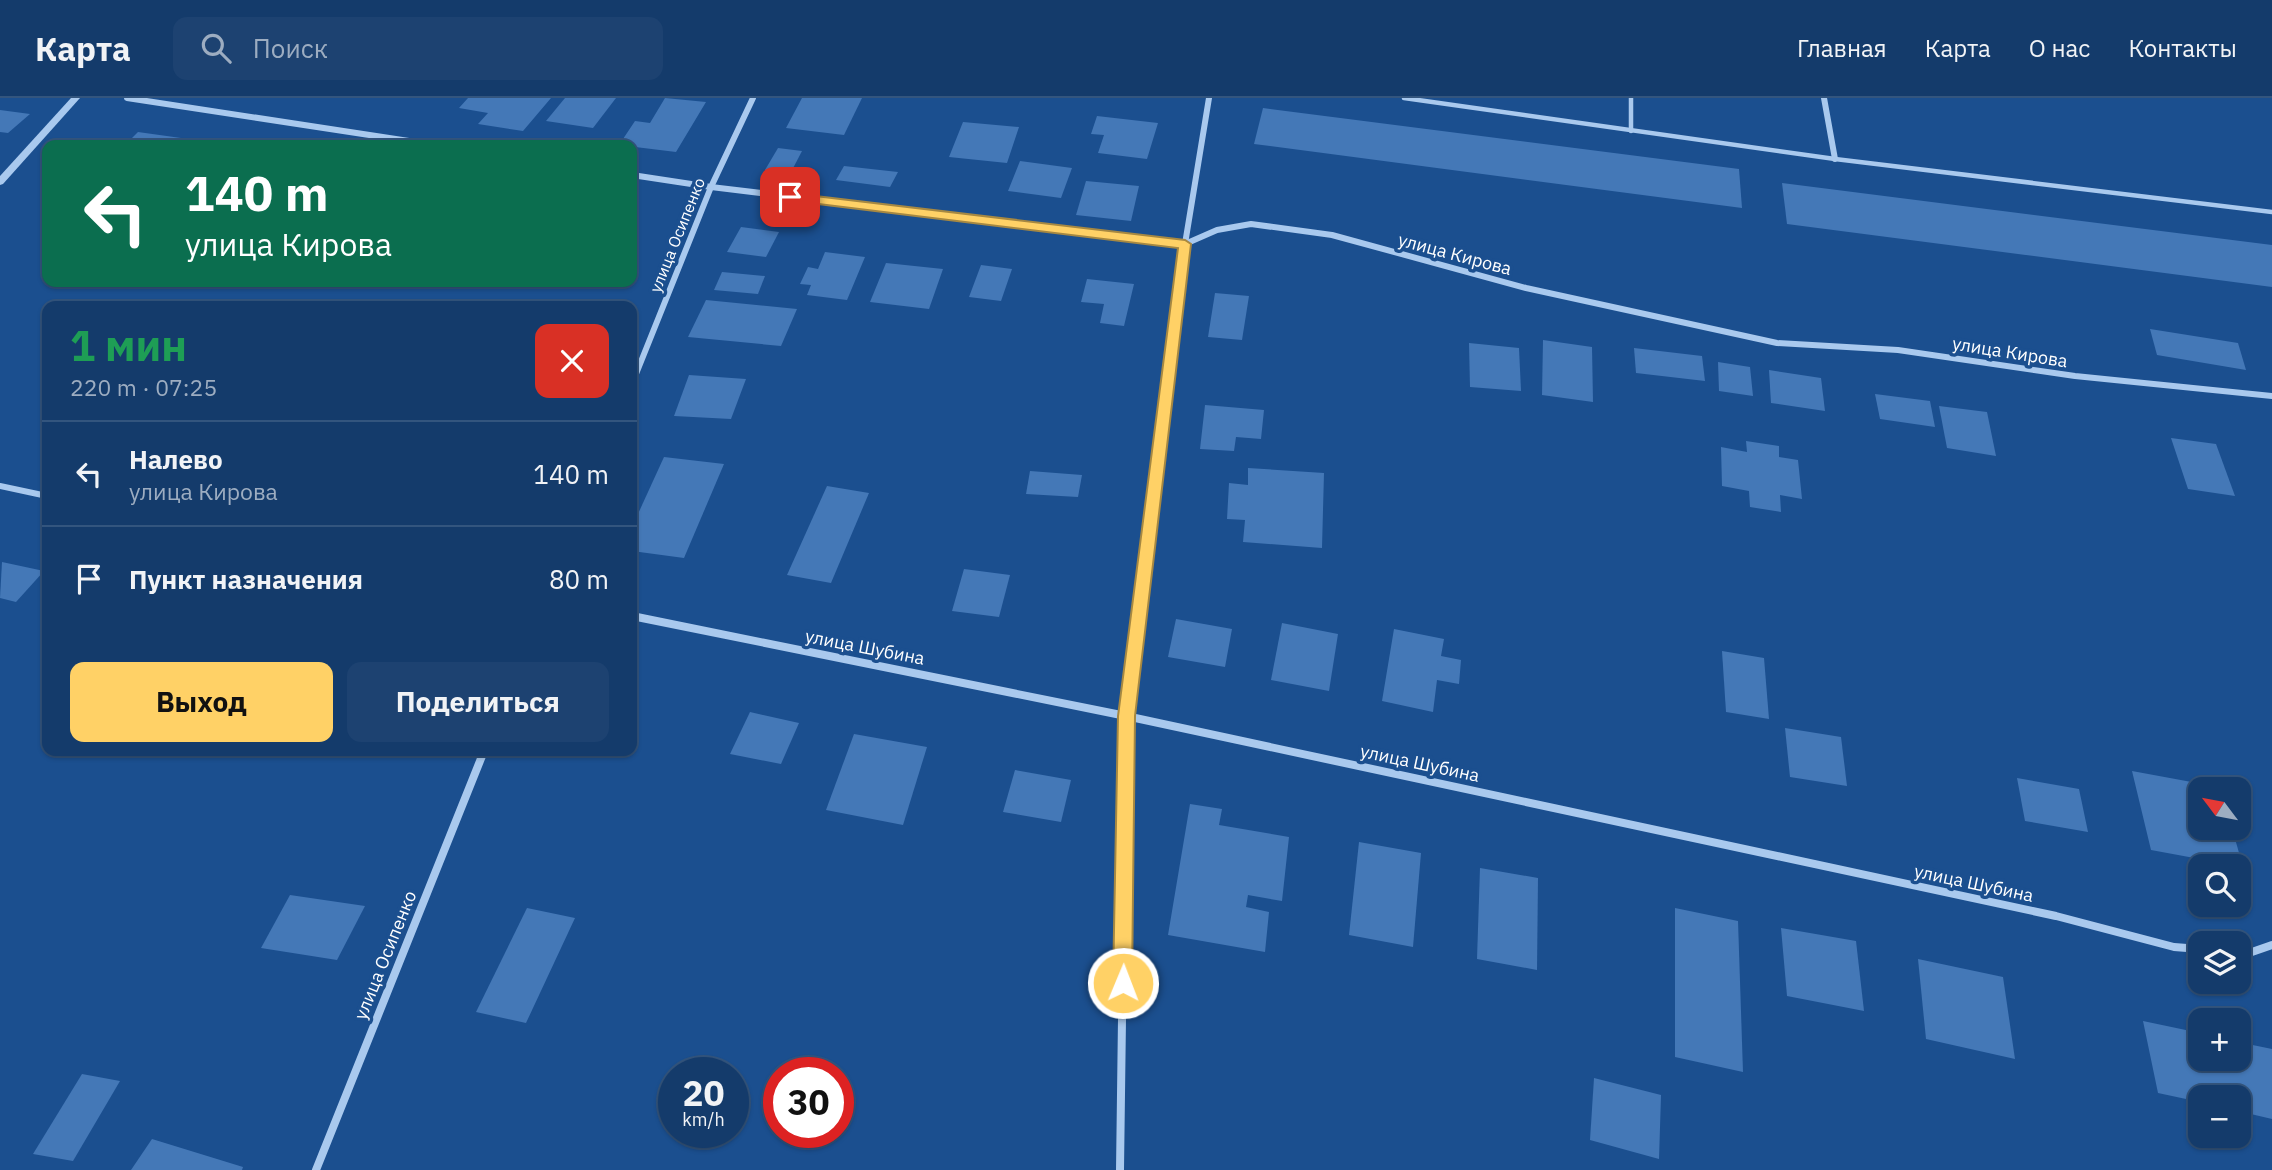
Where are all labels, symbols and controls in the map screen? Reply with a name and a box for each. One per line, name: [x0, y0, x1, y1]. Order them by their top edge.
search box: [173, 17, 663, 80]
text: Карта: [35, 27, 131, 70]
icon: search: [197, 29, 235, 67]
text: Поиск: [253, 31, 328, 65]
text: Главная: [1797, 32, 1887, 64]
text: Карта: [1925, 32, 1991, 64]
text: О нас: [2029, 32, 2090, 64]
text: Контакты: [2128, 32, 2237, 64]
text: 140 m: [185, 161, 329, 224]
pin: [760, 167, 820, 227]
icon: left: [70, 168, 161, 259]
street label: улица Осипенко: [645, 175, 709, 295]
icon: arrive: [771, 178, 809, 216]
text: улица Кирова: [185, 223, 392, 265]
street label: улица Кирова: [1396, 228, 1515, 280]
text: 1 мин: [70, 318, 187, 373]
button: close: [535, 324, 609, 398]
street label: улица Кирова: [1951, 332, 2070, 373]
text: 220 m · 07:25: [70, 372, 217, 402]
text: Налево: [129, 442, 223, 476]
icon: left: [70, 455, 108, 493]
text: 140 m: [533, 457, 609, 491]
text: улица Кирова: [129, 476, 278, 506]
icon: arrive: [70, 560, 108, 598]
text: Пункт назначения: [129, 562, 363, 596]
text: 80 m: [549, 562, 609, 596]
street label: улица Шубина: [803, 624, 927, 670]
button: Выход: [70, 662, 333, 742]
button: Поделиться: [347, 662, 609, 742]
street label: улица Шубина: [1358, 739, 1482, 787]
north arrow: [2188, 777, 2250, 840]
map controls: [2188, 777, 2251, 1148]
button: search: [2188, 854, 2251, 917]
street label: улица Шубина: [1912, 859, 2036, 907]
street label: улица Осипенко: [349, 887, 421, 1023]
button: layers: [2188, 931, 2251, 994]
position arrow: [1086, 946, 1160, 1020]
button: +: [2188, 1008, 2251, 1071]
speed limit sign: 30: [763, 1057, 854, 1148]
text: 20: [682, 1070, 725, 1116]
button: −: [2188, 1085, 2251, 1148]
text: km/h: [682, 1108, 725, 1131]

